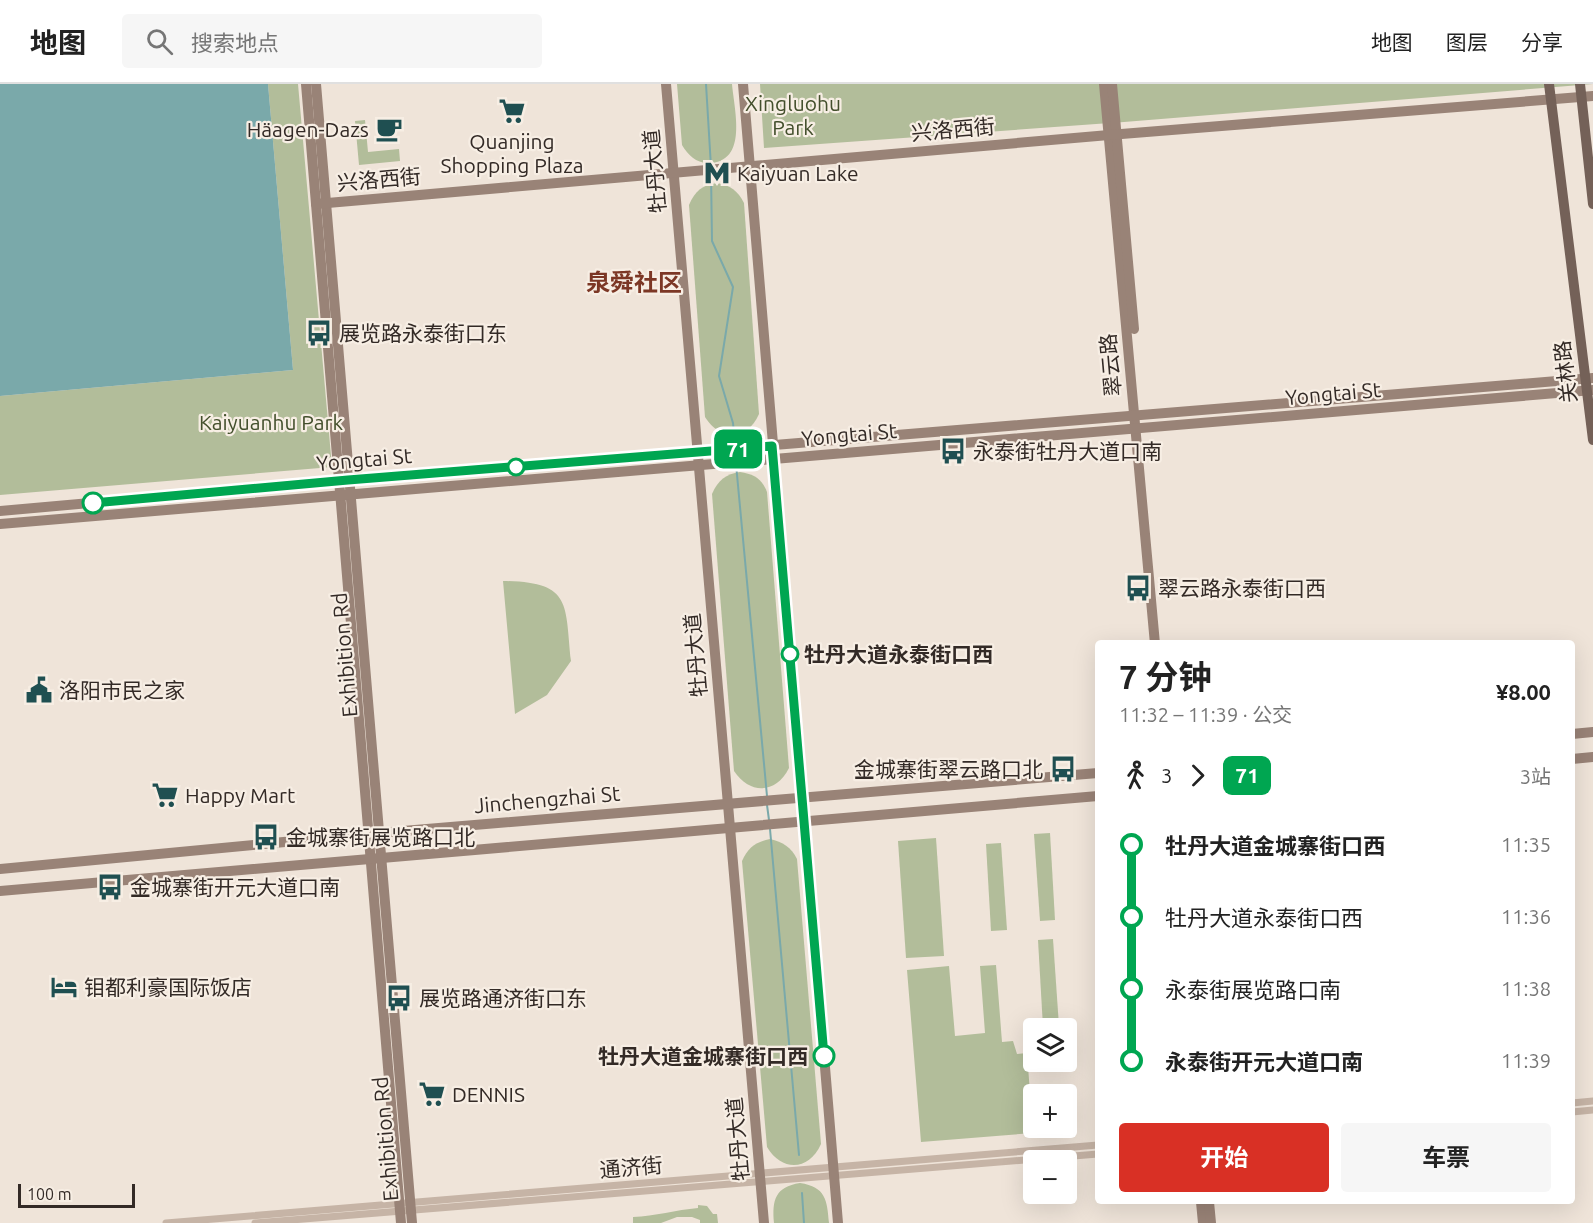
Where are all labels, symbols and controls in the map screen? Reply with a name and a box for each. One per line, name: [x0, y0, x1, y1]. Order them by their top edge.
search box: [122, 14, 542, 68]
icon: search: [143, 25, 176, 58]
text: 地图: [30, 27, 86, 58]
text: 搜索地点: [191, 30, 279, 55]
text: 地图: [1371, 30, 1413, 54]
text: 图层: [1446, 30, 1488, 54]
text: 分享: [1521, 30, 1563, 54]
park label: Xingluohu Park: [745, 91, 841, 139]
supermarket icon: Quanjing Shopping Plaza: [497, 96, 527, 126]
street label: 兴洛西街: [910, 113, 996, 145]
cafe icon: Häagen-Dazs: [374, 114, 404, 144]
place label: Häagen-Dazs: [247, 117, 369, 141]
street label: 牡丹大道: [638, 128, 670, 214]
place label: Quanjing Shopping Plaza: [440, 129, 584, 177]
metro station icon: Kaiyuan Lake: [702, 158, 732, 188]
place label: Kaiyuan Lake: [737, 161, 859, 185]
street label: 兴洛西街: [336, 163, 422, 195]
district label: 泉舜社区: [586, 269, 682, 296]
bus stop icon: 展览路永泰街口东: [304, 318, 334, 348]
place label: 展览路永泰街口东: [339, 321, 507, 345]
street label: 翠云路: [1095, 333, 1125, 397]
street label: 关林路: [1549, 339, 1581, 405]
street label: Yongtai St: [1284, 377, 1382, 409]
park label: Kaiyuanhu Park: [199, 410, 343, 434]
street label: Yongtai St: [800, 418, 898, 450]
line badge: 71: [711, 430, 765, 469]
bus stop icon: 永泰街牡丹大道口南: [938, 436, 968, 466]
text: 71: [726, 437, 750, 461]
place label: 永泰街牡丹大道口南: [973, 439, 1162, 463]
street label: Yongtai St: [315, 443, 413, 475]
unlabelled marker: [507, 458, 525, 476]
unlabelled marker: [82, 492, 104, 514]
bus stop icon: 翠云路永泰街口西: [1123, 573, 1153, 603]
place label: 翠云路永泰街口西: [1158, 576, 1326, 600]
street label: Exhibition Rd: [327, 592, 361, 718]
street label: 牡丹大道: [679, 612, 711, 698]
place label: 牡丹大道永泰街口西: [804, 642, 993, 666]
marker: 牡丹大道永泰街口西: [781, 645, 799, 663]
text: 7 分钟: [1119, 658, 1211, 695]
public building icon: 洛阳市民之家: [24, 675, 54, 705]
place label: 洛阳市民之家: [59, 678, 185, 702]
text: ¥8.00: [1496, 679, 1551, 704]
text: 11:32 – 11:39 · 公交: [1119, 703, 1292, 726]
bus stop icon: 金城寨街翠云路口北: [1048, 754, 1078, 784]
place label: 金城寨街翠云路口北: [854, 757, 1043, 781]
icon: walk: [1119, 759, 1152, 792]
icon: forward: [1181, 759, 1214, 792]
text: 71: [1235, 763, 1259, 787]
text: 3: [1161, 764, 1172, 787]
text: 3站: [1520, 765, 1551, 788]
supermarket icon: Happy Mart: [150, 780, 180, 810]
street label: Jinchengzhai St: [473, 781, 621, 817]
place label: Happy Mart: [185, 783, 295, 807]
bus stop icon: 金城寨街展览路口北: [251, 822, 281, 852]
place label: 金城寨街展览路口北: [286, 825, 475, 849]
text: 牡丹大道金城寨街口西: [1165, 833, 1385, 858]
text: 11:35: [1501, 833, 1551, 856]
bus stop icon: 金城寨街开元大道口南: [95, 872, 125, 902]
place label: 金城寨街开元大道口南: [130, 875, 340, 899]
text: 牡丹大道永泰街口西: [1165, 905, 1363, 930]
text: 11:36: [1501, 905, 1551, 928]
hotel icon: 钼都利豪国际饭店: [49, 972, 79, 1002]
place label: 钼都利豪国际饭店: [84, 975, 252, 999]
text: 永泰街展览路口南: [1165, 977, 1341, 1002]
text: 11:38: [1501, 977, 1551, 1000]
bus stop icon: 展览路通济街口东: [384, 983, 414, 1013]
place label: 展览路通济街口东: [419, 986, 587, 1010]
map controls: [1023, 1018, 1077, 1204]
button: layers: [1023, 1018, 1077, 1072]
place label: 牡丹大道金城寨街口西: [598, 1044, 808, 1068]
marker: 牡丹大道金城寨街口西: [813, 1045, 835, 1067]
text: 永泰街开元大道口南: [1165, 1049, 1363, 1074]
text: 11:39: [1501, 1049, 1551, 1072]
street label: Exhibition Rd: [368, 1076, 402, 1202]
supermarket icon: DENNIS: [417, 1079, 447, 1109]
place label: DENNIS: [452, 1082, 525, 1106]
button: +: [1023, 1084, 1077, 1138]
street label: 牡丹大道: [721, 1096, 753, 1182]
button: 开始: [1119, 1123, 1329, 1192]
button: 车票: [1341, 1123, 1551, 1192]
button: −: [1023, 1150, 1077, 1204]
street label: 通济街: [599, 1152, 663, 1182]
scale bar: [18, 1181, 135, 1208]
text: 100 m: [27, 1185, 72, 1203]

